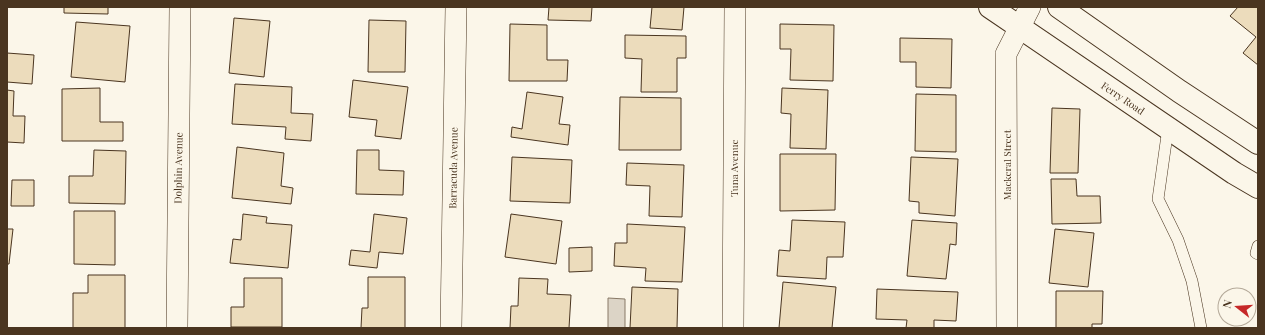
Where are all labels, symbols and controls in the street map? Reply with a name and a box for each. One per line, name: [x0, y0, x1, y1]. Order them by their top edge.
street label: Ferry Road: [1099, 78, 1148, 118]
street label: Barracuda Avenue: [445, 127, 461, 209]
street label: Mackeral Street: [1000, 129, 1014, 200]
street label: Dolphin Avenue: [170, 132, 186, 204]
street label: Tuna Avenue: [727, 139, 741, 197]
north arrow: [1217, 287, 1257, 327]
text: N: [1219, 298, 1235, 310]

